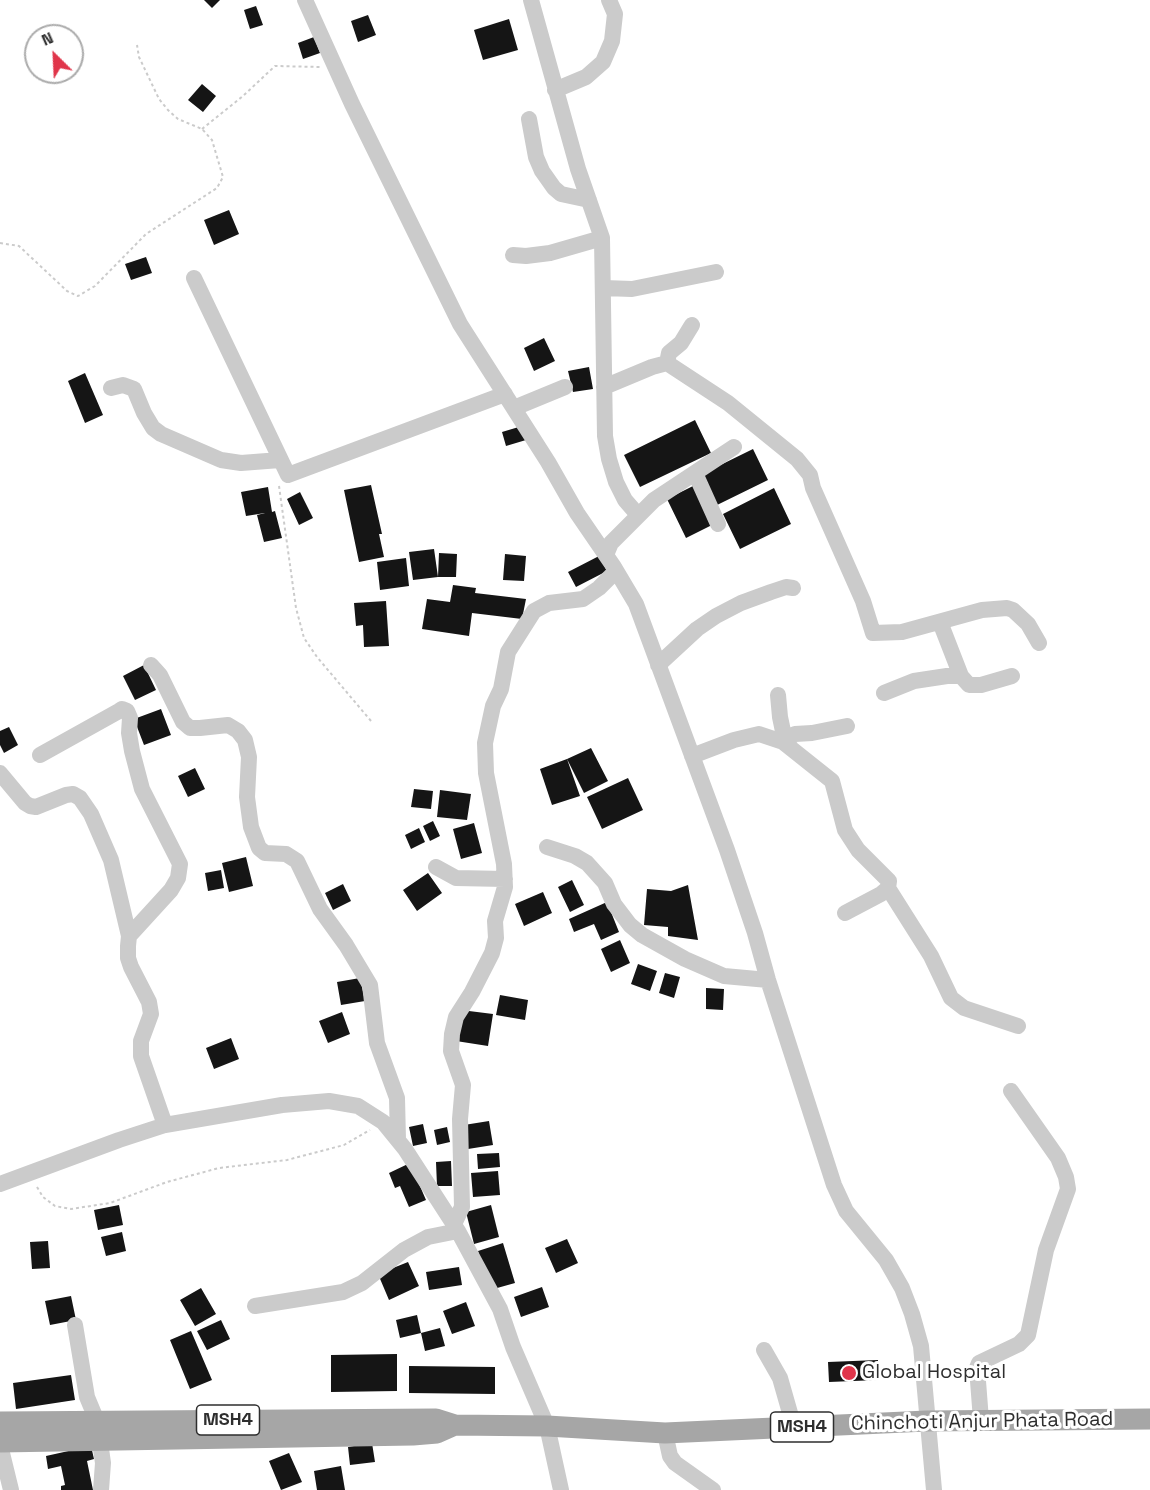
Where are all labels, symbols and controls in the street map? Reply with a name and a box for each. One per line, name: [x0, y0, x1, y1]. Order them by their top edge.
north arrow: [24, 24, 84, 84]
text: N: [38, 27, 56, 51]
place label: Global Hospital: [862, 1361, 1006, 1385]
marker: Global Hospital: [840, 1364, 858, 1382]
road number: MSH4: [196, 1405, 260, 1435]
street label: Chinchoti Anjur Phata Road: [851, 1408, 1113, 1436]
road number: MSH4: [770, 1412, 834, 1442]

